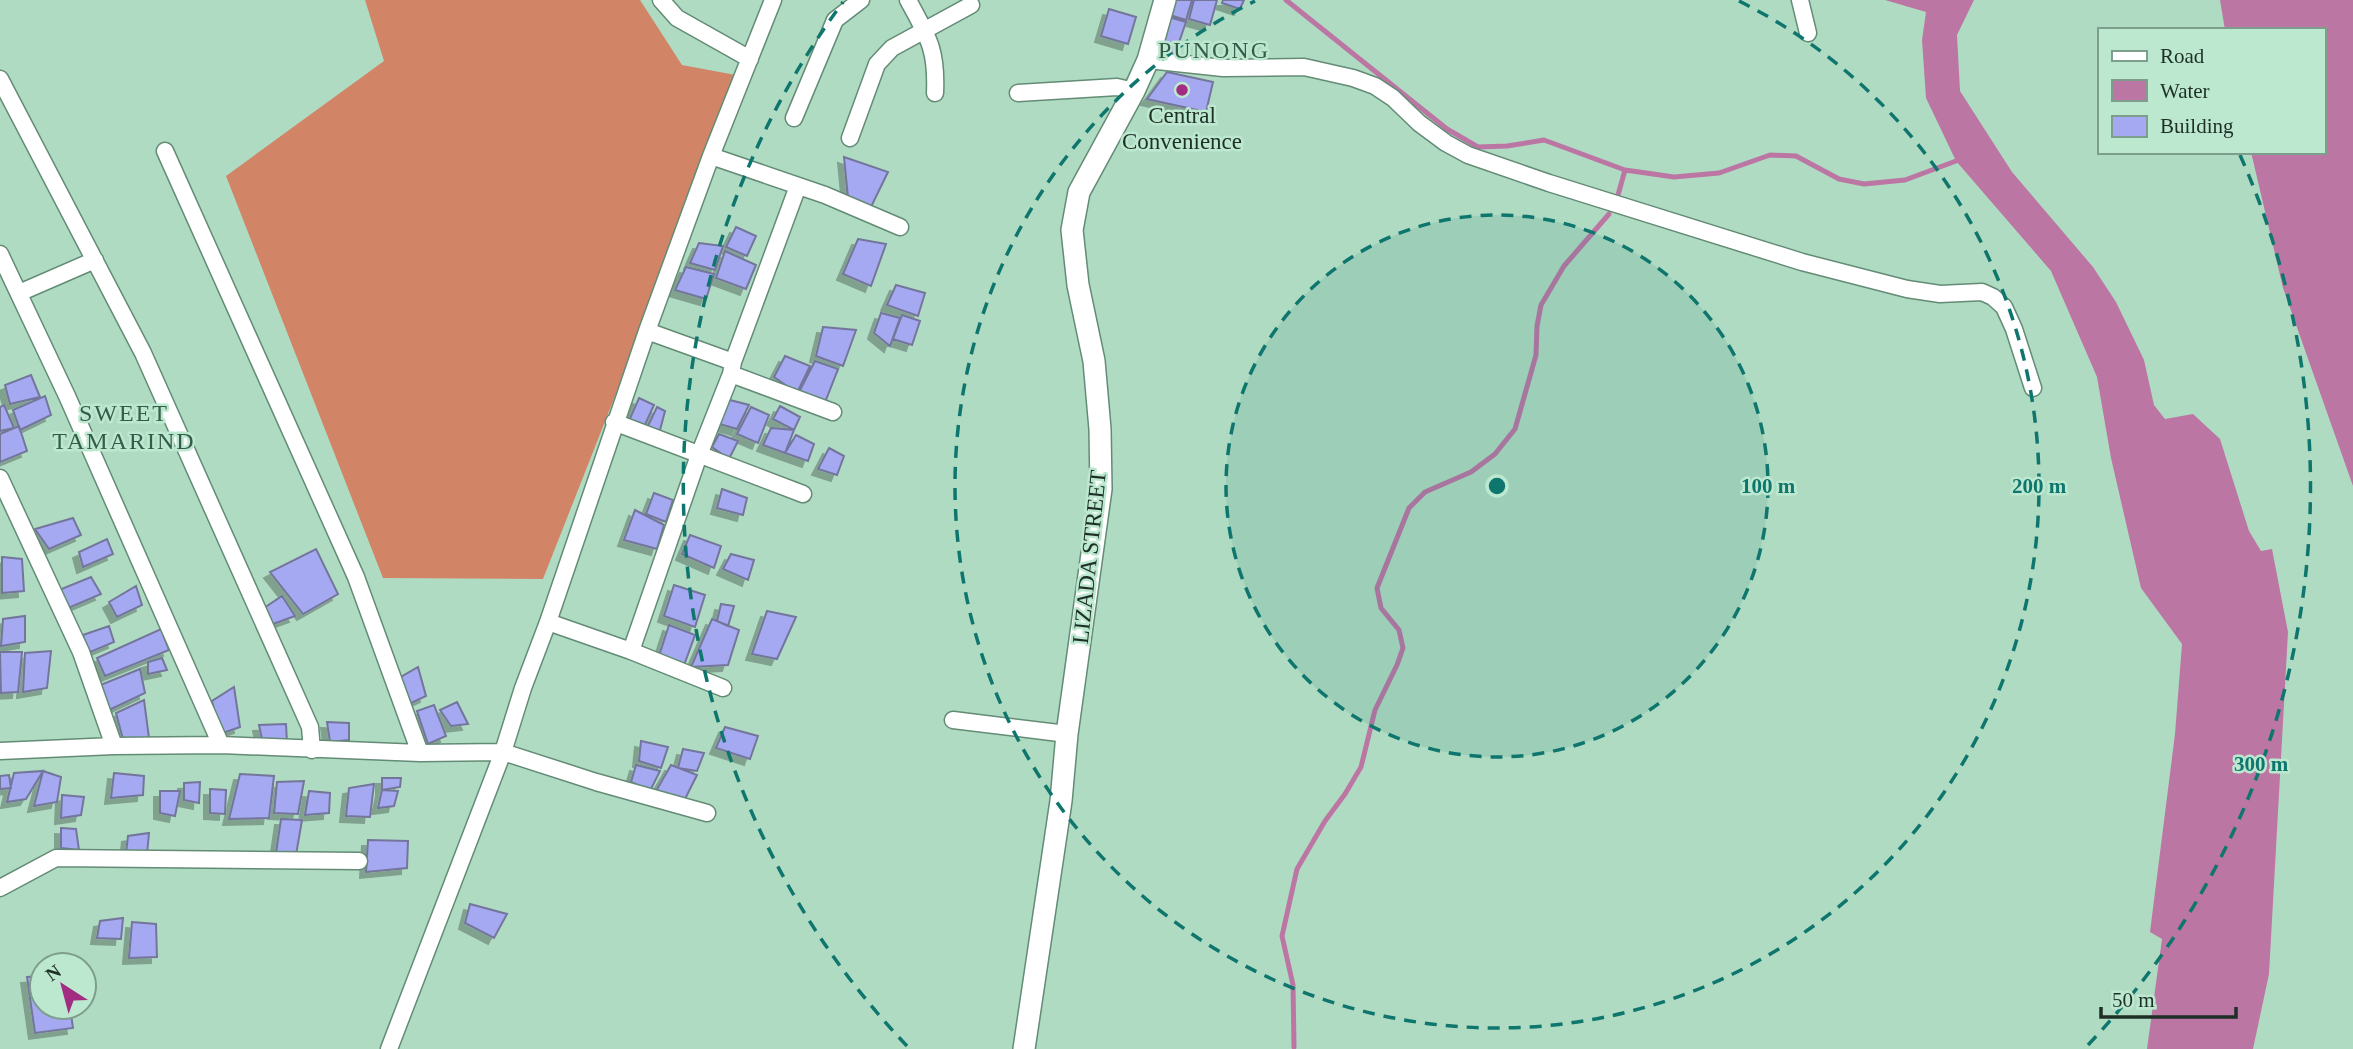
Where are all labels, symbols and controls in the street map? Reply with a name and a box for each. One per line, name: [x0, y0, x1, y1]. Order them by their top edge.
legend: [2098, 28, 2325, 154]
district label: PUNONG: [1158, 37, 1270, 63]
text: Road: [2160, 44, 2205, 68]
text: Water: [2160, 79, 2210, 103]
marker: Central Convenience: [1174, 82, 1190, 98]
place label: Central Convenience: [1122, 103, 1242, 154]
text: Building: [2160, 114, 2234, 138]
district label: SWEET TAMARIND: [52, 400, 196, 454]
street label: LIZADA STREET: [1068, 469, 1111, 645]
centre of rings: [1485, 474, 1509, 498]
text: 100 m: [1741, 474, 1796, 498]
text: 200 m: [2012, 474, 2067, 498]
text: 300 m: [2234, 752, 2289, 776]
north arrow: [28, 951, 98, 1021]
text: N: [42, 960, 65, 985]
scale bar: [2101, 976, 2236, 1020]
text: 50 m: [2112, 988, 2155, 1012]

